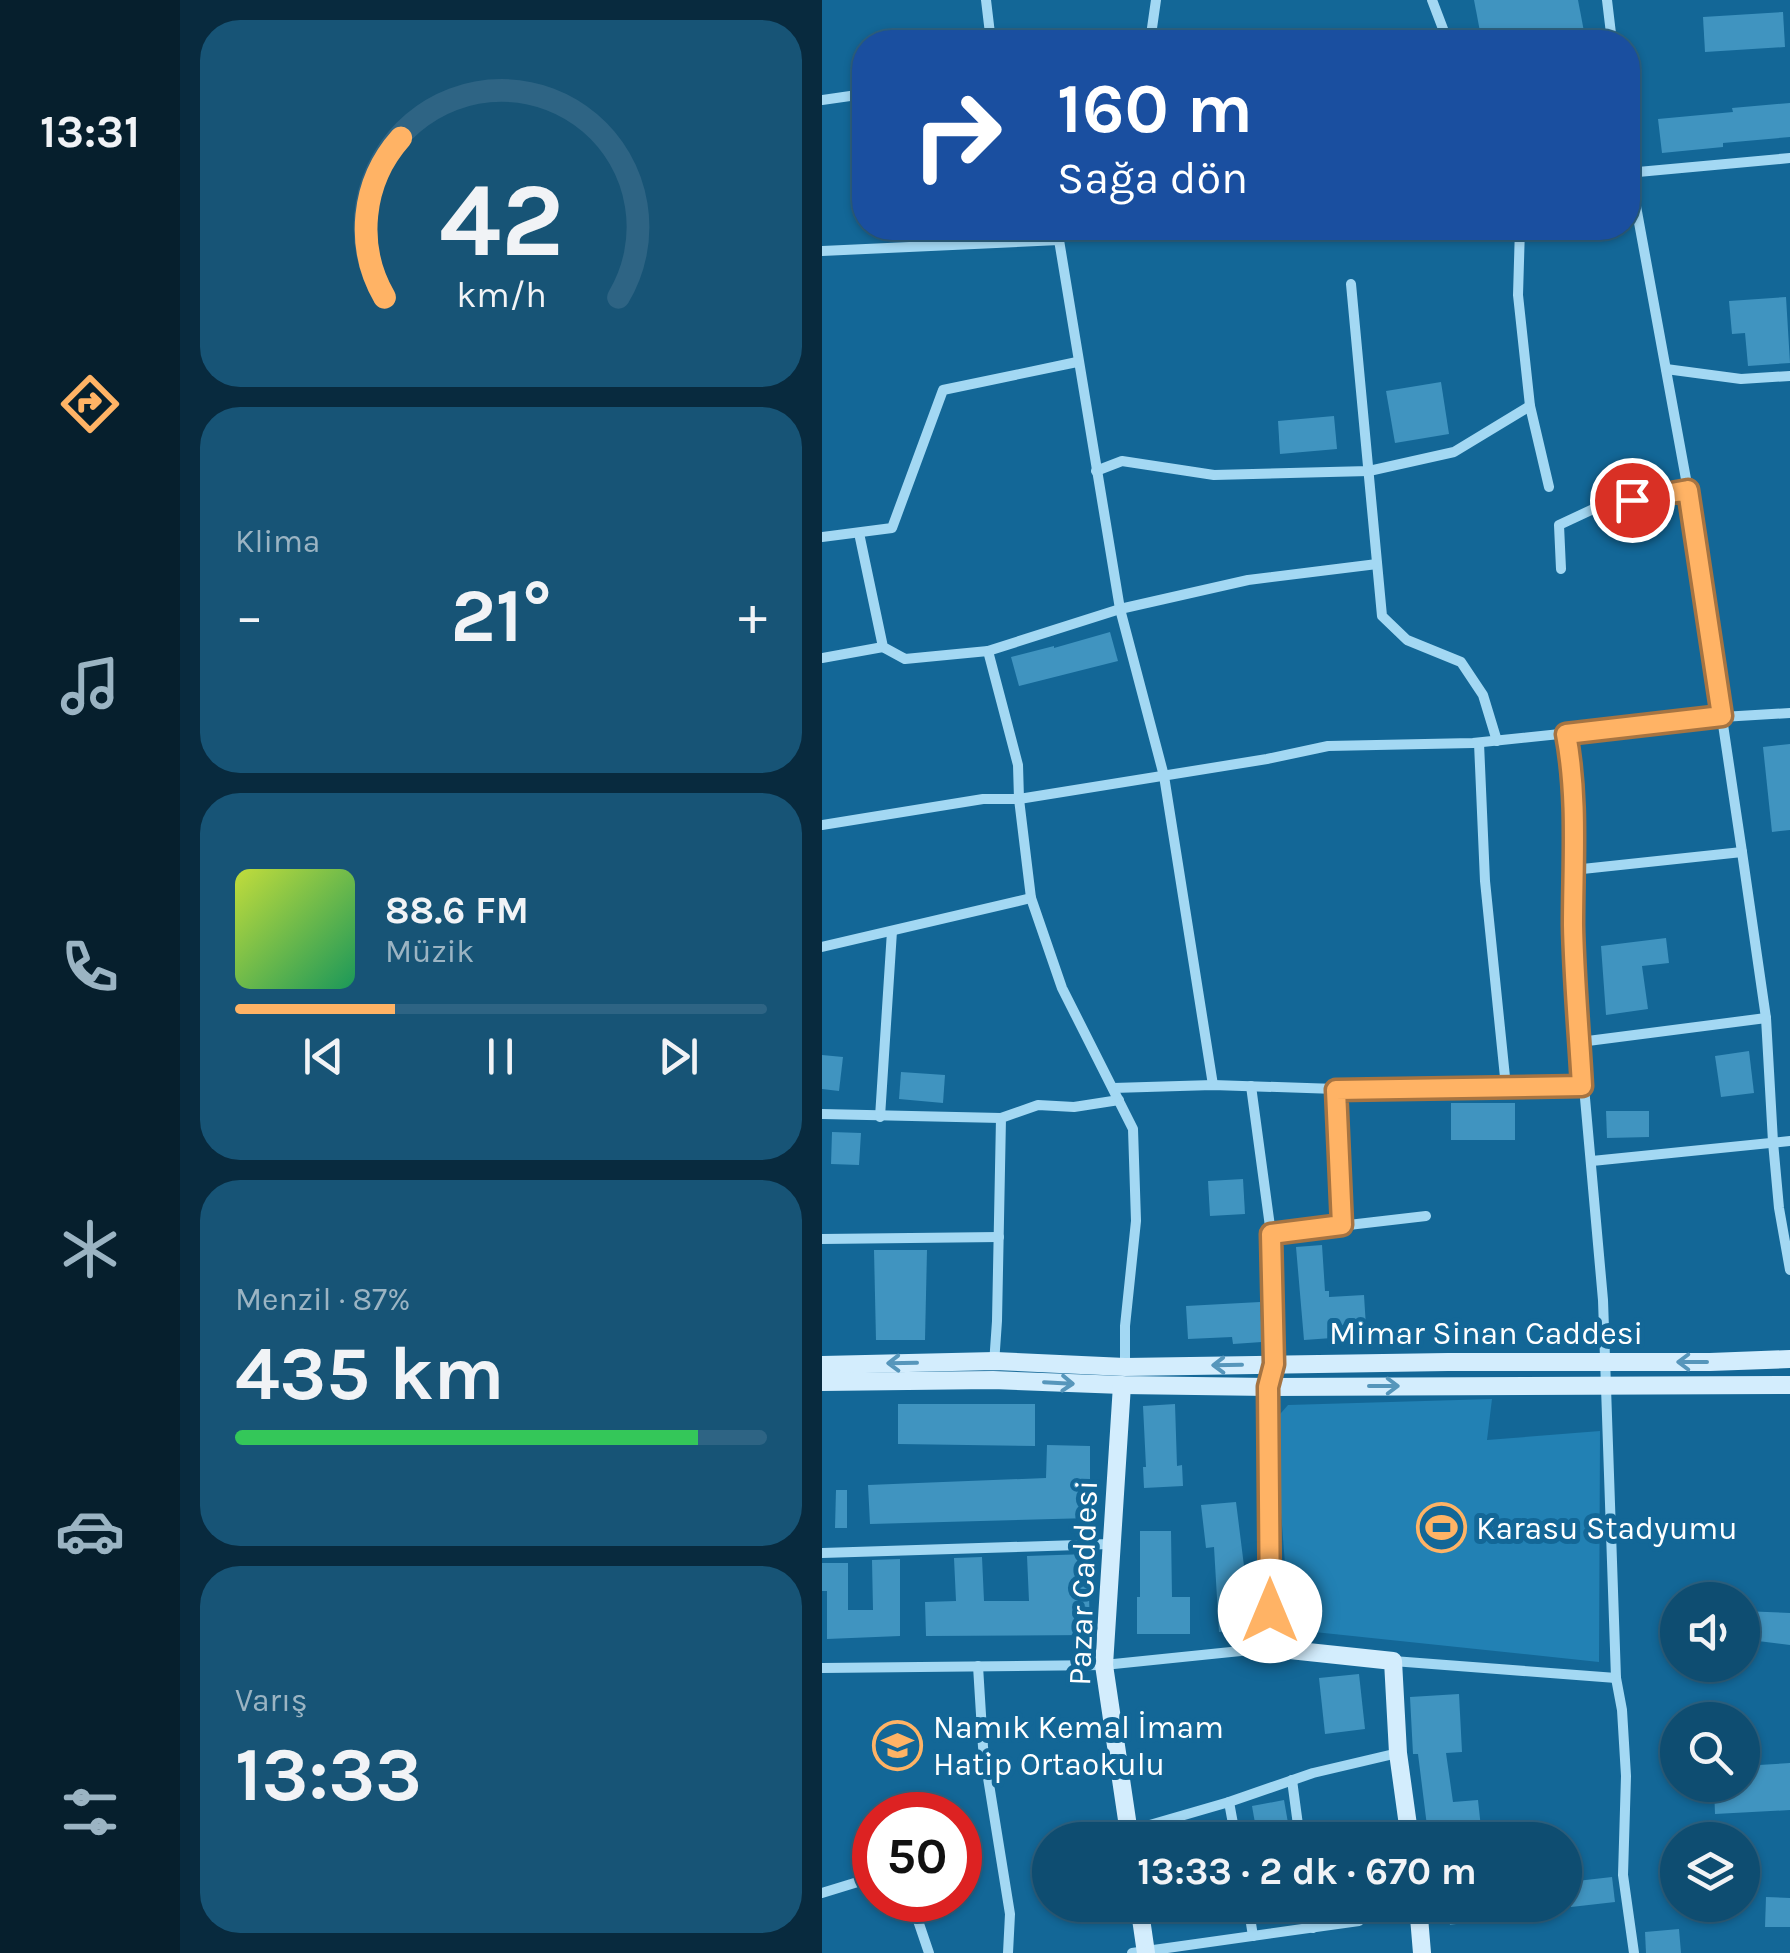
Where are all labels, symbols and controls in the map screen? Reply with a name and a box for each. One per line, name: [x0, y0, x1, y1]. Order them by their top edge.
text: 160 m: [1057, 68, 1253, 150]
icon: right: [892, 70, 1022, 200]
text: 13:31: [40, 106, 140, 158]
text: Sağa dön: [1057, 152, 1248, 204]
text: 42: [439, 160, 563, 281]
text: km/h: [456, 274, 546, 316]
icon: directions: [55, 369, 125, 439]
pin: [1590, 458, 1675, 543]
icon: arrive: [1605, 473, 1660, 528]
text: Klima: [235, 523, 321, 560]
text: 21°: [450, 572, 552, 660]
text: −: [235, 584, 264, 648]
text: +: [738, 584, 767, 648]
icon: music: [55, 651, 125, 721]
text: 88.6 FM: [385, 888, 529, 933]
icon: phone: [55, 932, 125, 1002]
text: Müzik: [385, 933, 474, 970]
icon: previous: [296, 1029, 351, 1084]
icon: pause: [473, 1029, 528, 1084]
icon: next: [651, 1029, 706, 1084]
icon: climate: [55, 1214, 125, 1284]
text: Menzil · 87%: [235, 1281, 410, 1318]
street label: Mimar Sinan Caddesi: [1329, 1315, 1643, 1352]
text: 435 km: [235, 1330, 504, 1418]
one-way arrow: [1677, 1352, 1710, 1372]
one-way arrow: [887, 1354, 919, 1373]
one-way arrow: [1212, 1356, 1244, 1375]
one-way arrow: [1043, 1373, 1075, 1392]
one-way arrow: [1368, 1376, 1400, 1396]
street label: Pazar Caddesi: [1061, 1480, 1105, 1686]
icon: car: [55, 1496, 125, 1566]
sports icon: Karasu Stadyumu: [1415, 1502, 1467, 1554]
place label: Karasu Stadyumu: [1476, 1510, 1738, 1547]
position arrow: [1218, 1559, 1322, 1663]
map controls: [1660, 1582, 1760, 1922]
button: sound: [1660, 1582, 1760, 1682]
text: Varış: [235, 1682, 308, 1719]
button: search: [1660, 1702, 1760, 1802]
place label: Namık Kemal İmam Hatip Ortaokulu: [933, 1709, 1224, 1783]
school or university icon: Namık Kemal İmam Hatip Ortaokulu: [872, 1719, 924, 1771]
text: 13:33: [235, 1731, 422, 1819]
icon: filters: [55, 1777, 125, 1847]
speed limit sign: 50: [852, 1792, 982, 1922]
button: layers: [1660, 1822, 1760, 1922]
text: 13:33 · 2 dk · 670 m: [1137, 1849, 1477, 1894]

